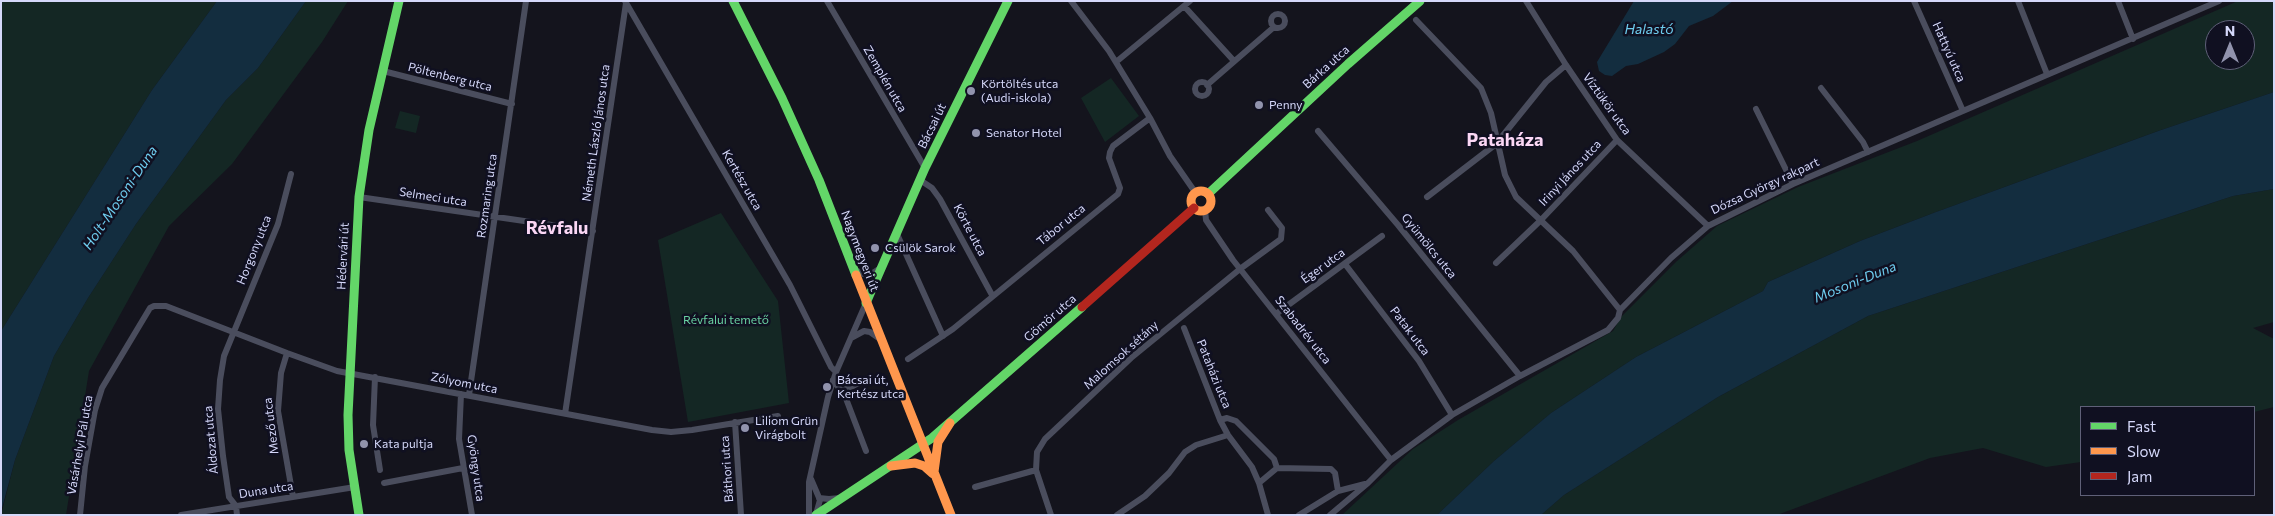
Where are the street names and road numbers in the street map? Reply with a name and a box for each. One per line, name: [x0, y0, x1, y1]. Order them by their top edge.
street label: Hattyú utca: [1929, 20, 1969, 84]
street label: Bárka utca: [1300, 42, 1352, 92]
street label: Zemplén utca: [860, 43, 910, 115]
street label: Pöltenberg utca: [406, 60, 494, 94]
street label: Németh László János utca: [579, 63, 613, 203]
street label: Víztükör utca: [1580, 70, 1634, 138]
street label: Bácsai út: [915, 101, 949, 151]
street label: Irinyi János utca: [1536, 137, 1604, 209]
street label: Kertész utca: [719, 147, 765, 213]
street label: Rozmaring utca: [474, 153, 500, 239]
street label: Dózsa György rakpart: [1708, 155, 1822, 217]
street label: Selmeci utca: [398, 185, 468, 209]
street label: Tábor utca: [1034, 201, 1088, 249]
street label: Körte utca: [950, 202, 990, 258]
street label: Nagymegyeri út: [838, 209, 882, 293]
street label: Gyümölcs utca: [1398, 211, 1460, 281]
street label: Horgony utca: [234, 213, 274, 287]
street label: Hédervári út: [334, 222, 352, 290]
street label: Éger utca: [1298, 245, 1348, 287]
street label: Gömör utca: [1021, 291, 1079, 345]
street label: Szabadrév utca: [1272, 293, 1334, 367]
street label: Patak utca: [1387, 304, 1433, 358]
street label: Malomsok sétány: [1081, 318, 1161, 392]
street label: Pataházi utca: [1194, 337, 1234, 411]
street label: Zólyom utca: [429, 369, 499, 397]
street label: Vásárhelyi Pál utca: [64, 394, 96, 496]
street label: Mező utca: [260, 397, 282, 455]
street label: Áldozat utca: [201, 405, 221, 475]
street label: Gyöngy utca: [464, 434, 488, 502]
street label: Báthori utca: [717, 435, 737, 503]
street label: Duna utca: [238, 479, 294, 501]

